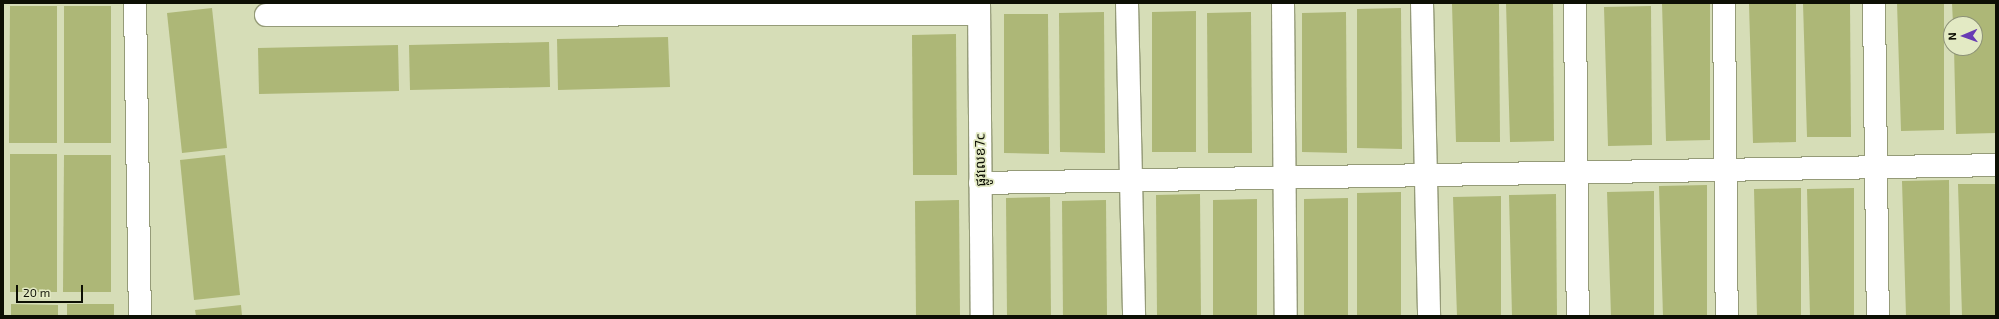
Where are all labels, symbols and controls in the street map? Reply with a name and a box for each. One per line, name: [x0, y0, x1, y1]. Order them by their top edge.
north arrow: [1943, 16, 1983, 56]
text: N: [1945, 32, 1958, 41]
street label: ផ្លូវលេខ7c: [971, 133, 989, 187]
scale bar: [18, 277, 85, 303]
text: 20 m: [23, 285, 50, 299]

